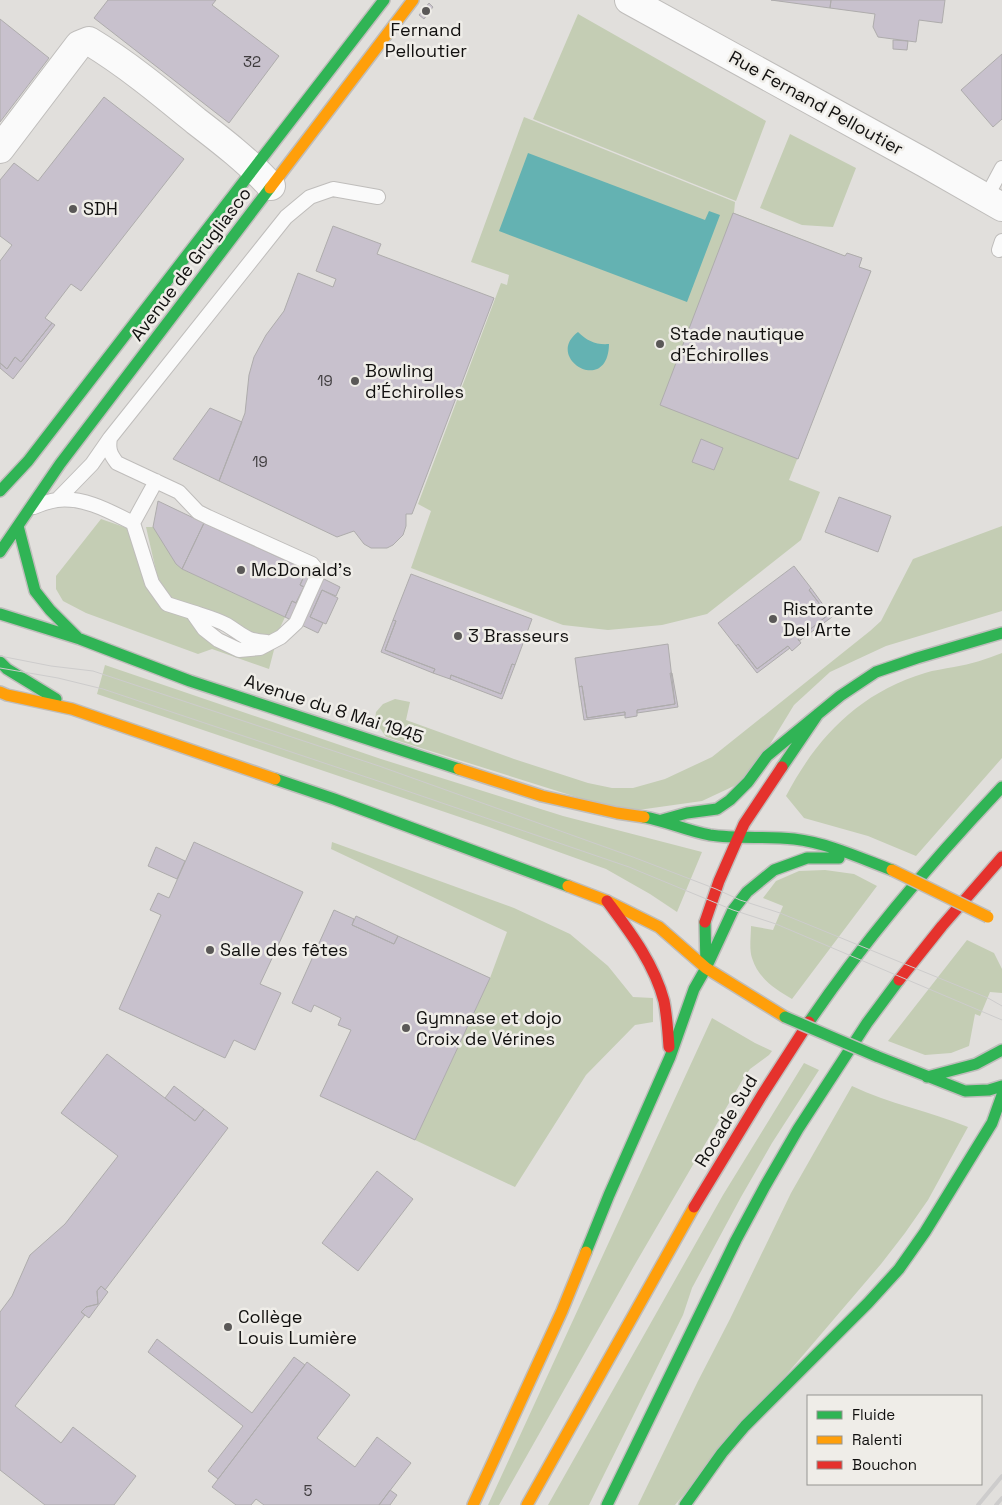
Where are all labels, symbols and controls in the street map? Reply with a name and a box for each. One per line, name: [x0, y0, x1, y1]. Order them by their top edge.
marker: Fernand Pelloutier: [420, 5, 432, 17]
place label: Fernand Pelloutier: [385, 18, 467, 62]
street label: Rue Fernand Pelloutier: [725, 45, 908, 160]
house number: 32: [243, 52, 261, 71]
street label: Avenue de Grugliasco: [125, 182, 256, 345]
place label: SDH: [83, 197, 118, 220]
marker: SDH: [67, 203, 79, 215]
place label: Stade nautique d'Échirolles: [670, 322, 804, 366]
marker: Stade nautique d'Échirolles: [654, 338, 666, 350]
place label: Bowling d'Échirolles: [365, 359, 464, 403]
house number: 19: [317, 371, 333, 390]
marker: Bowling d'Échirolles: [349, 375, 361, 387]
house number: 19: [252, 452, 268, 471]
place label: McDonald's: [251, 558, 352, 581]
marker: McDonald's: [235, 564, 247, 576]
place label: Ristorante Del Arte: [783, 597, 873, 641]
marker: Ristorante Del Arte: [767, 613, 779, 625]
place label: 3 Brasseurs: [468, 624, 569, 647]
marker: 3 Brasseurs: [452, 630, 464, 642]
street label: Avenue du 8 Mai 1945: [242, 669, 427, 748]
place label: Salle des fêtes: [220, 938, 348, 961]
marker: Salle des fêtes: [204, 944, 216, 956]
place label: Gymnase et dojo Croix de Vérines: [416, 1006, 562, 1050]
marker: Gymnase et dojo Croix de Vérines: [400, 1022, 412, 1034]
street label: Rocade Sud: [689, 1070, 762, 1171]
place label: Collège Louis Lumière: [238, 1305, 357, 1349]
marker: Collège Louis Lumière: [222, 1321, 234, 1333]
legend: [807, 1395, 982, 1485]
text: Fluide: [852, 1405, 895, 1424]
text: Ralenti: [852, 1430, 902, 1449]
text: Bouchon: [852, 1455, 917, 1474]
house number: 5: [304, 1481, 313, 1500]

